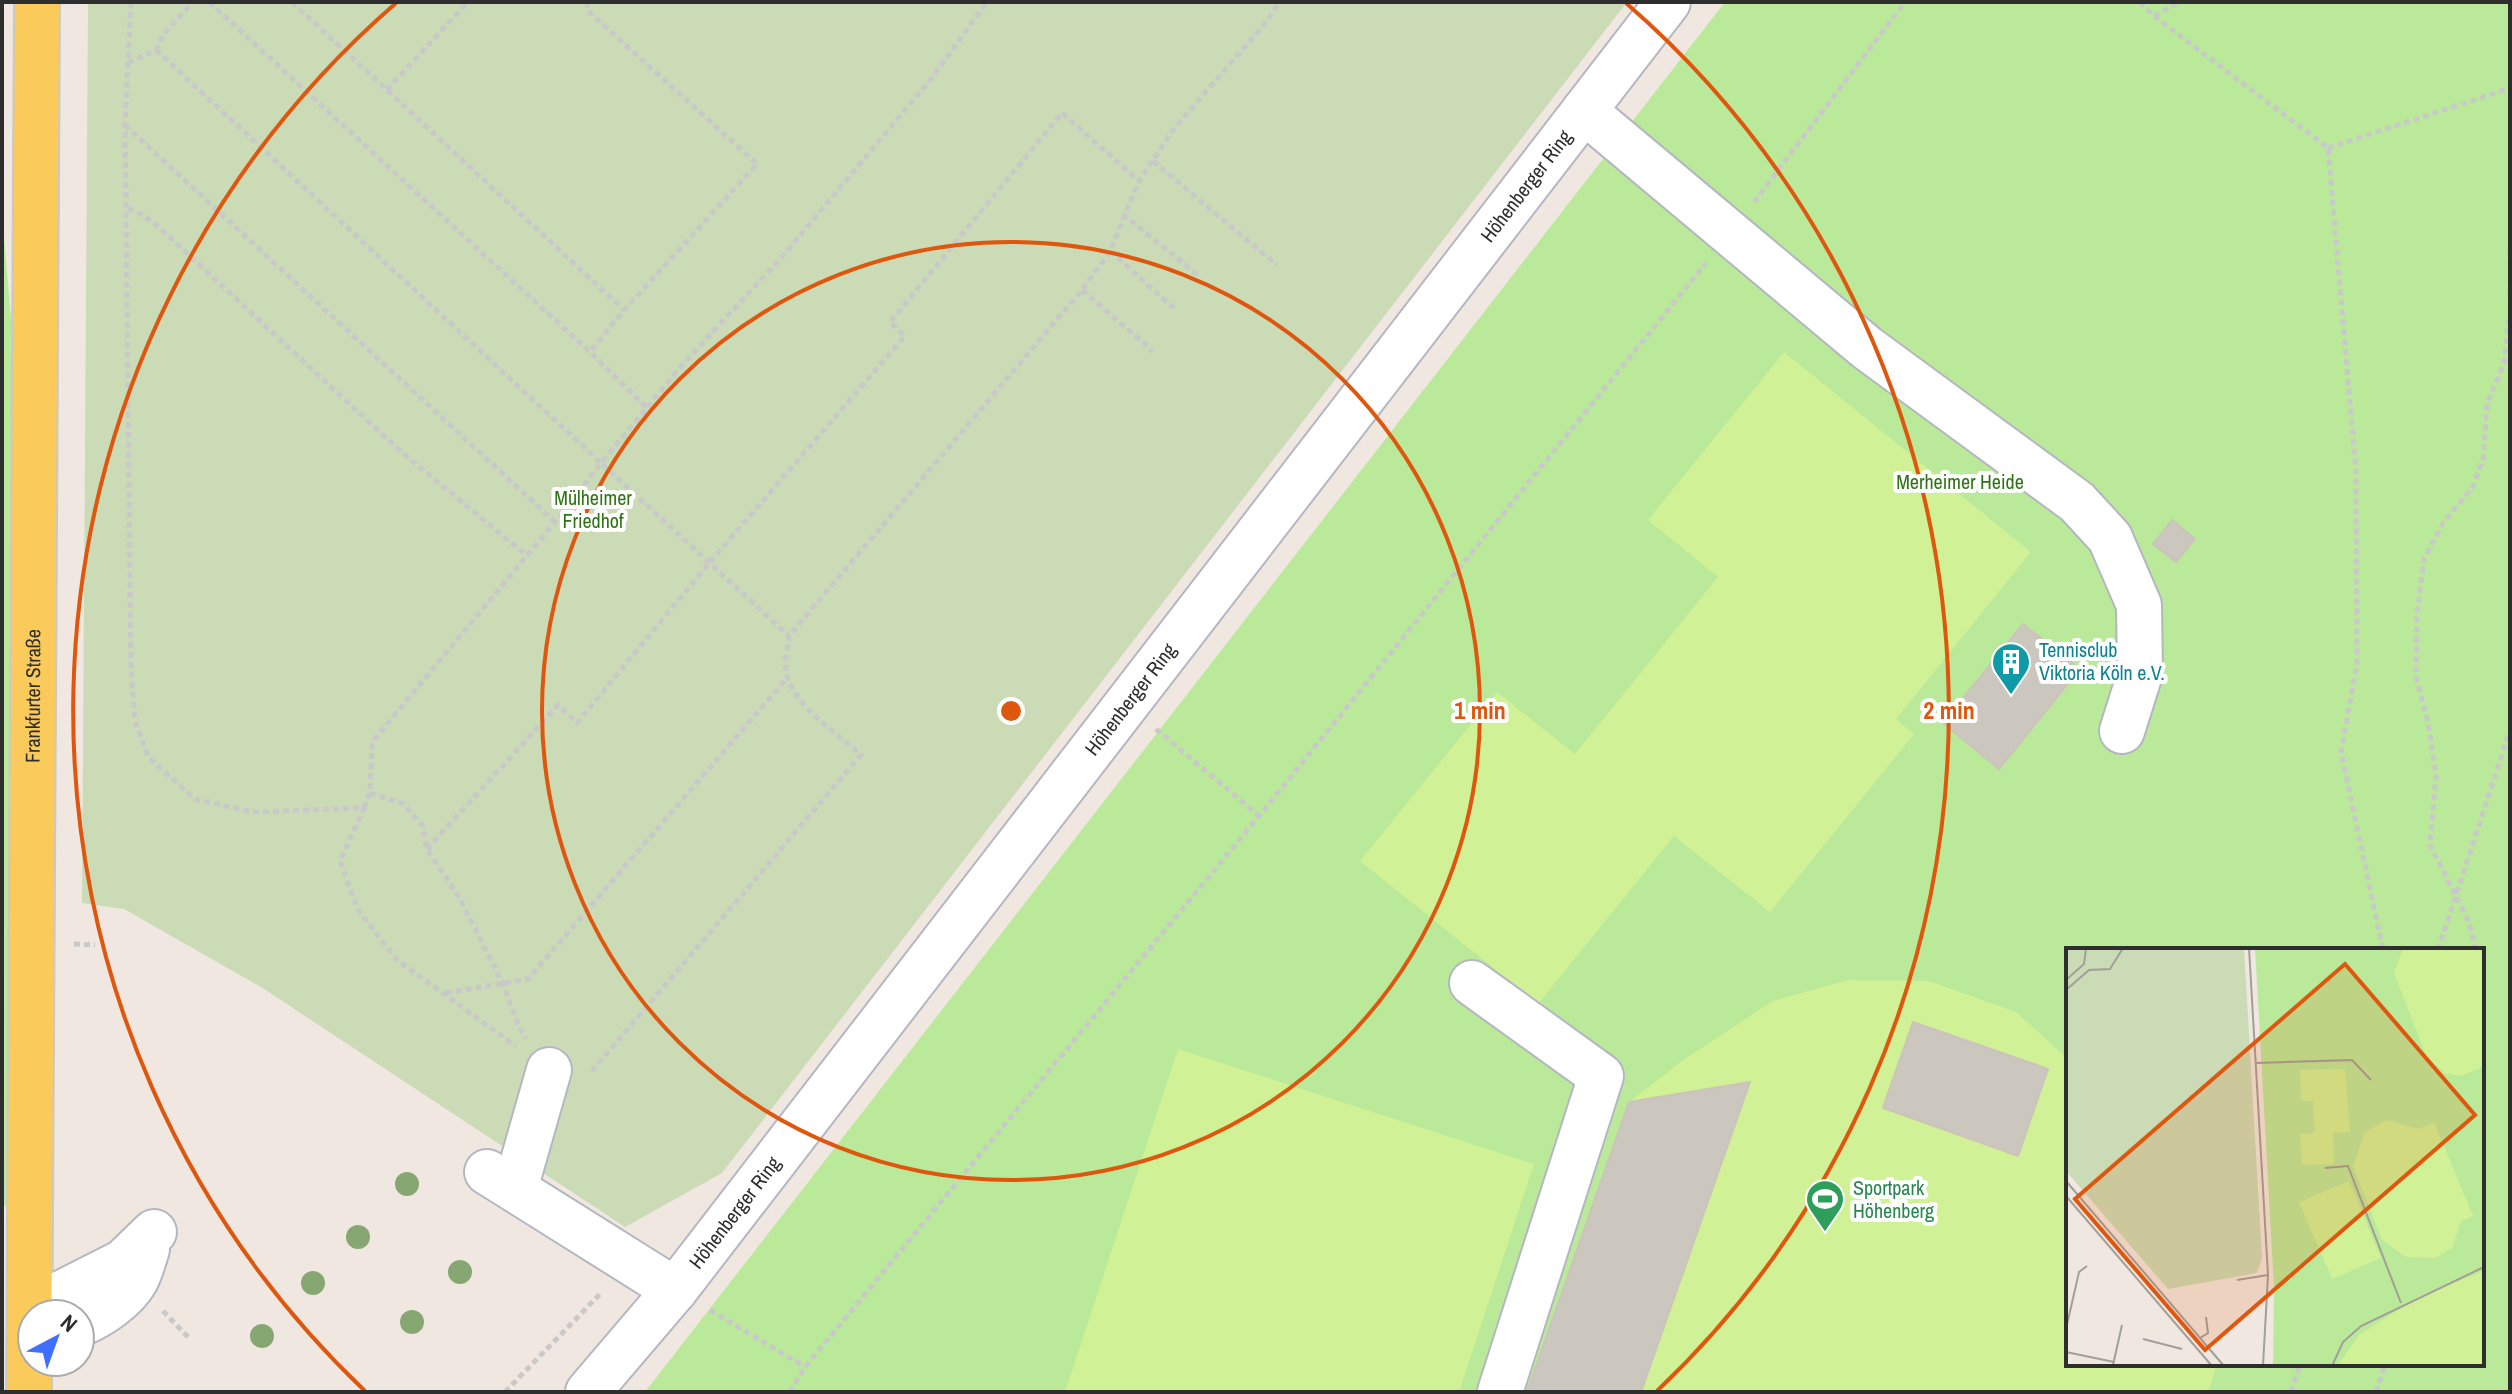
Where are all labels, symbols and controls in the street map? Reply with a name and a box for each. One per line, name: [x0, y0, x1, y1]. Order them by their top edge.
street label: Höhenberger Ring: [1474, 124, 1578, 247]
park label: Merheimer Heide: [1896, 468, 2024, 495]
park label: Mülheimer Friedhof: [554, 484, 632, 534]
street label: Frankfurter Straße: [19, 629, 46, 763]
place label: Tennisclub Viktoria Köln e.V.: [2039, 636, 2165, 686]
street label: Höhenberger Ring: [1078, 637, 1182, 761]
building icon: Tennisclub Viktoria Köln e.V.: [1990, 641, 2032, 696]
text: 1 min: [1454, 694, 1506, 726]
text: 2 min: [1923, 694, 1975, 726]
centre of rings: [997, 697, 1025, 725]
inset map: [2066, 948, 2484, 1366]
street label: Höhenberger Ring: [682, 1150, 786, 1274]
place label: Sportpark Höhenberg: [1853, 1174, 1934, 1224]
sports icon: Sportpark Höhenberg: [1804, 1178, 1846, 1233]
north arrow: [16, 1298, 96, 1378]
text: N: [54, 1307, 84, 1339]

